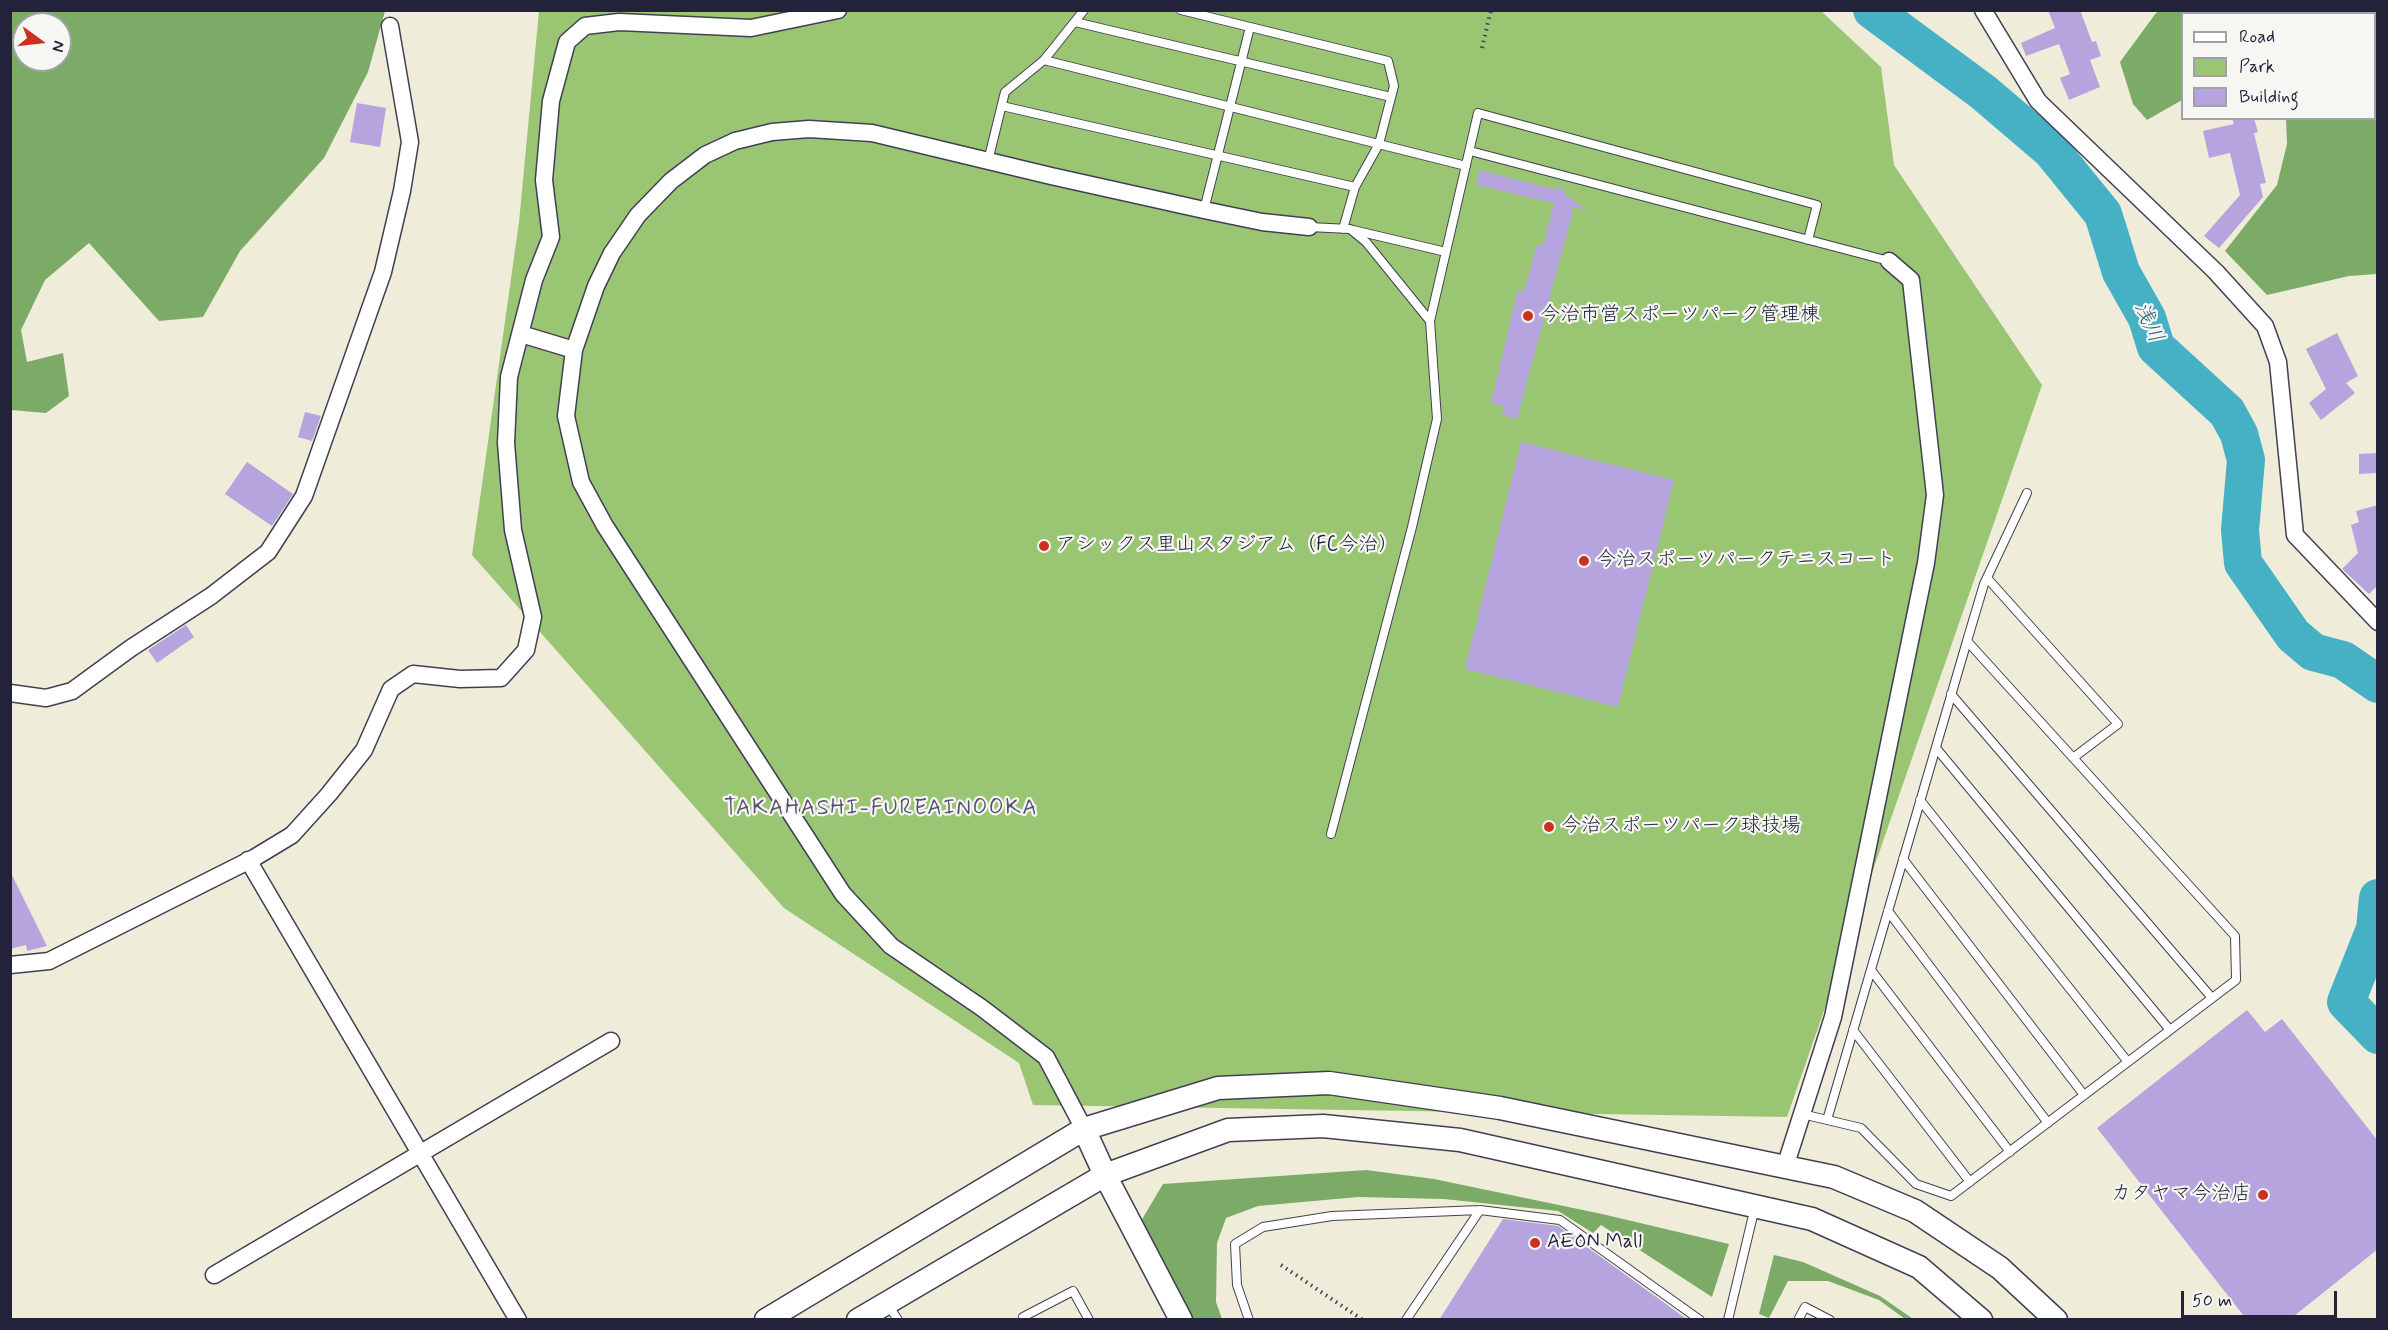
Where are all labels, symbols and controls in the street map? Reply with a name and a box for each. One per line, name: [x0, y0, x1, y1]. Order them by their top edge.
north arrow: [12, 12, 72, 72]
legend: [2181, 12, 2376, 120]
text: Road: [2239, 25, 2275, 49]
text: N: [46, 38, 69, 54]
text: Park: [2239, 55, 2275, 79]
text: Building: [2239, 85, 2299, 109]
water label: 浅川: [2127, 299, 2167, 347]
place label: 今治市営スポーツパーク管理棟: [1540, 304, 1820, 328]
marker: 今治市営スポーツパーク管理棟: [1521, 309, 1535, 323]
place label: アシックス里山スタジアム（FC今治）: [1056, 534, 1398, 558]
marker: アシックス里山スタジアム（FC今治）: [1037, 539, 1051, 553]
place label: 今治スポーツパークテニスコート: [1596, 549, 1896, 573]
marker: 今治スポーツパークテニスコート: [1577, 554, 1591, 568]
district label: TAKAHASHI-FUREAINOOKA: [725, 796, 1037, 822]
place label: 今治スポーツパーク球技場: [1561, 815, 1801, 839]
marker: 今治スポーツパーク球技場: [1542, 820, 1556, 834]
place label: カタヤマ今治店: [2111, 1183, 2251, 1207]
marker: カタヤマ今治店: [2256, 1188, 2270, 1202]
place label: AEON Mall: [1547, 1231, 1642, 1255]
marker: AEON Mall: [1528, 1236, 1542, 1250]
scale bar: [2184, 1279, 2340, 1317]
text: 50 m: [2192, 1289, 2232, 1313]

